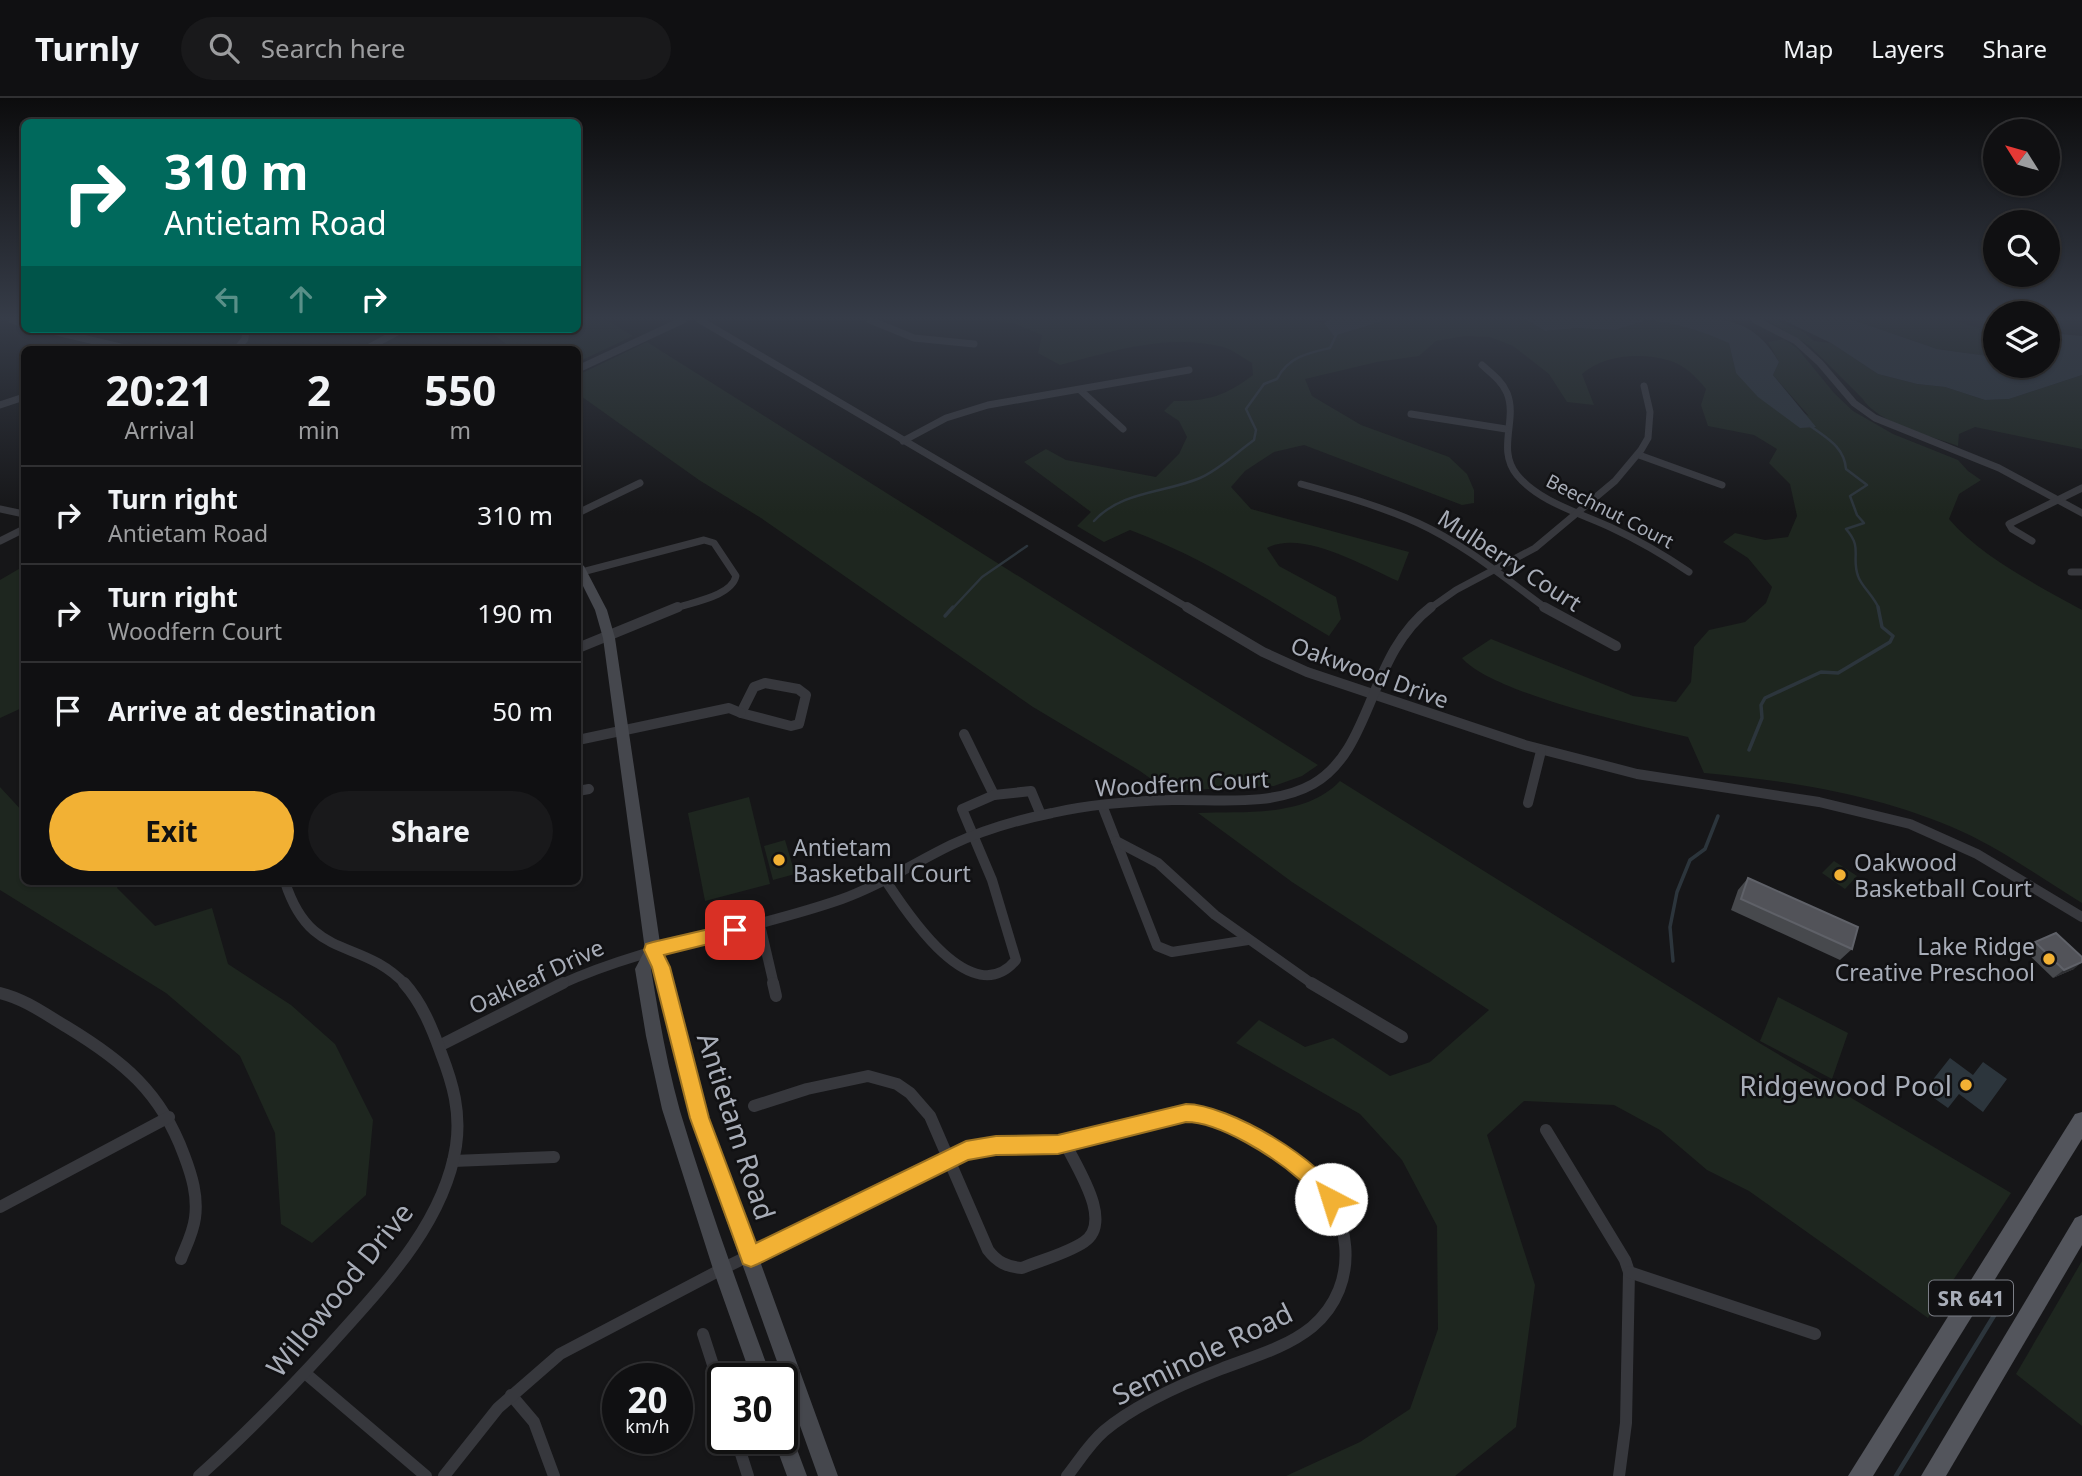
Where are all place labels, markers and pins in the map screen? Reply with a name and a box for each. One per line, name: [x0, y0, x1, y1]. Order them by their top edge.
place label: Antietam Basketball Court: [793, 831, 971, 889]
place label: Oakwood Basketball Court: [1854, 846, 2032, 904]
marker: Antietam Basketball Court: [771, 852, 787, 868]
marker: Oakwood Basketball Court: [1832, 867, 1848, 883]
pin: [705, 900, 765, 960]
place label: Lake Ridge Creative Preschool: [1835, 930, 2035, 988]
marker: Lake Ridge Creative Preschool: [2041, 951, 2057, 967]
place label: Ridgewood Pool: [1739, 1066, 1952, 1104]
marker: Ridgewood Pool: [1958, 1077, 1974, 1093]

